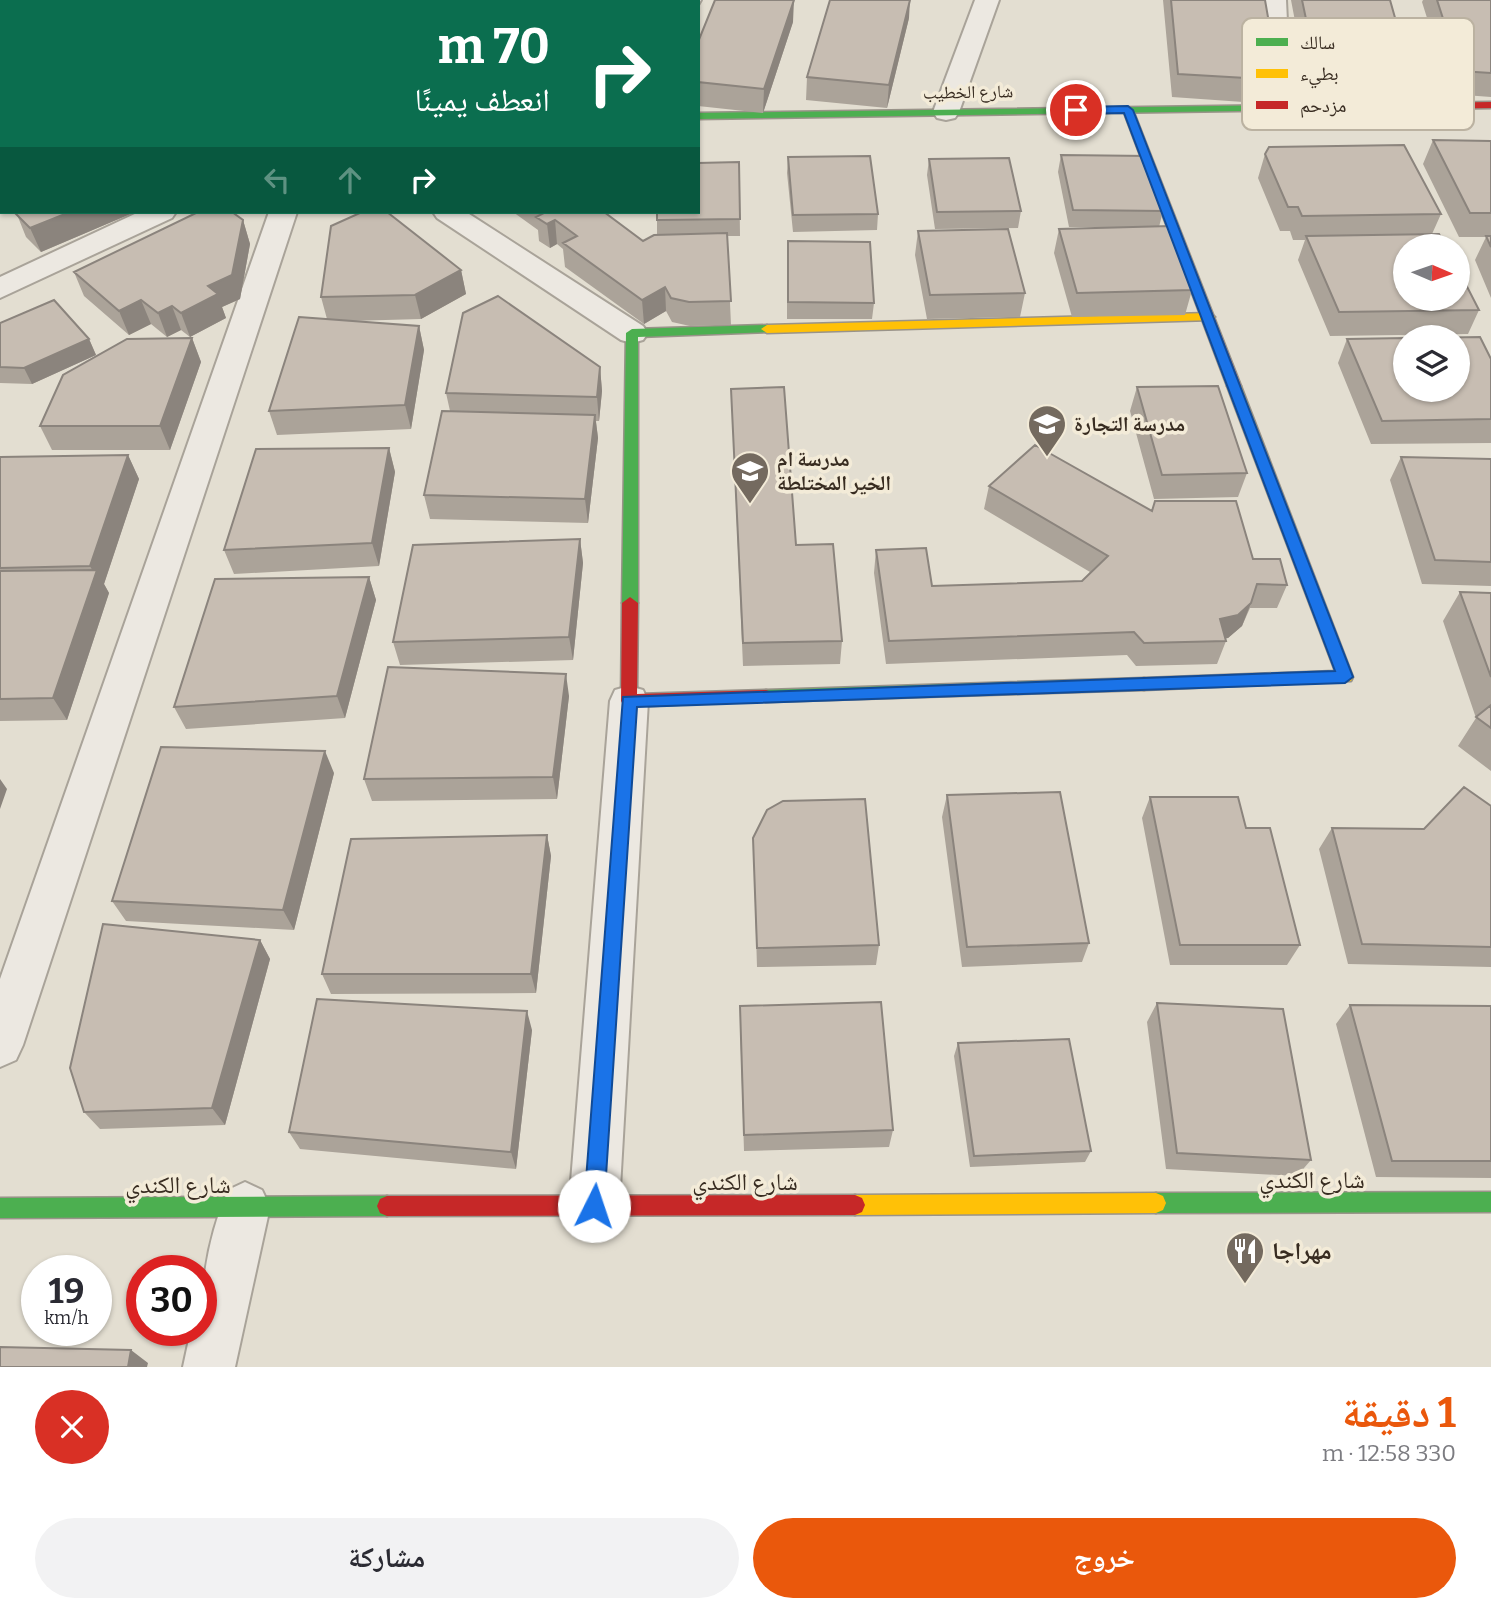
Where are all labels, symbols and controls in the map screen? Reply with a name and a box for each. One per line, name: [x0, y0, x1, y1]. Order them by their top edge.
text: 70 m: [438, 17, 550, 76]
legend: [1242, 18, 1474, 130]
icon: right: [574, 28, 665, 119]
text: سالك: [1300, 31, 1335, 54]
text: بطيء: [1300, 62, 1339, 89]
street label: شارع الخطيب: [923, 80, 1013, 104]
pin: [1046, 80, 1106, 140]
text: انعطف يمينًا: [415, 81, 550, 119]
icon: arrive: [1057, 91, 1095, 129]
text: مزدحم: [1300, 94, 1346, 118]
icon: left: [258, 161, 296, 199]
icon: ahead: [331, 161, 369, 199]
icon: right: [404, 161, 442, 199]
north arrow: [1393, 234, 1470, 312]
map controls: [1393, 234, 1470, 402]
button: layers: [1393, 325, 1470, 402]
school or university icon: مدرسة التجارة: [1026, 403, 1068, 458]
place label: مدرسة التجارة: [1074, 411, 1185, 437]
place label: مدرسة ام الخير المختلطة: [777, 446, 891, 496]
school or university icon: مدرسة ام الخير المختلطة: [729, 450, 771, 505]
street label: شارع الكندي: [1259, 1166, 1365, 1199]
street label: شارع الكندي: [692, 1168, 798, 1201]
position arrow: [557, 1169, 631, 1243]
street label: شارع الكندي: [125, 1171, 231, 1204]
restaurant icon: مهراجا: [1224, 1230, 1266, 1285]
place label: مهراجا: [1272, 1237, 1332, 1265]
speed limit sign: 30: [126, 1255, 217, 1346]
text: 19: [49, 1270, 84, 1312]
text: km/h: [44, 1307, 89, 1329]
text: 1 دقيقة: [1342, 1388, 1456, 1438]
button: close: [35, 1390, 109, 1464]
text: 330 m · 12:58: [1322, 1439, 1456, 1467]
button: مشاركة: [35, 1518, 739, 1598]
button: خروج: [753, 1518, 1456, 1598]

